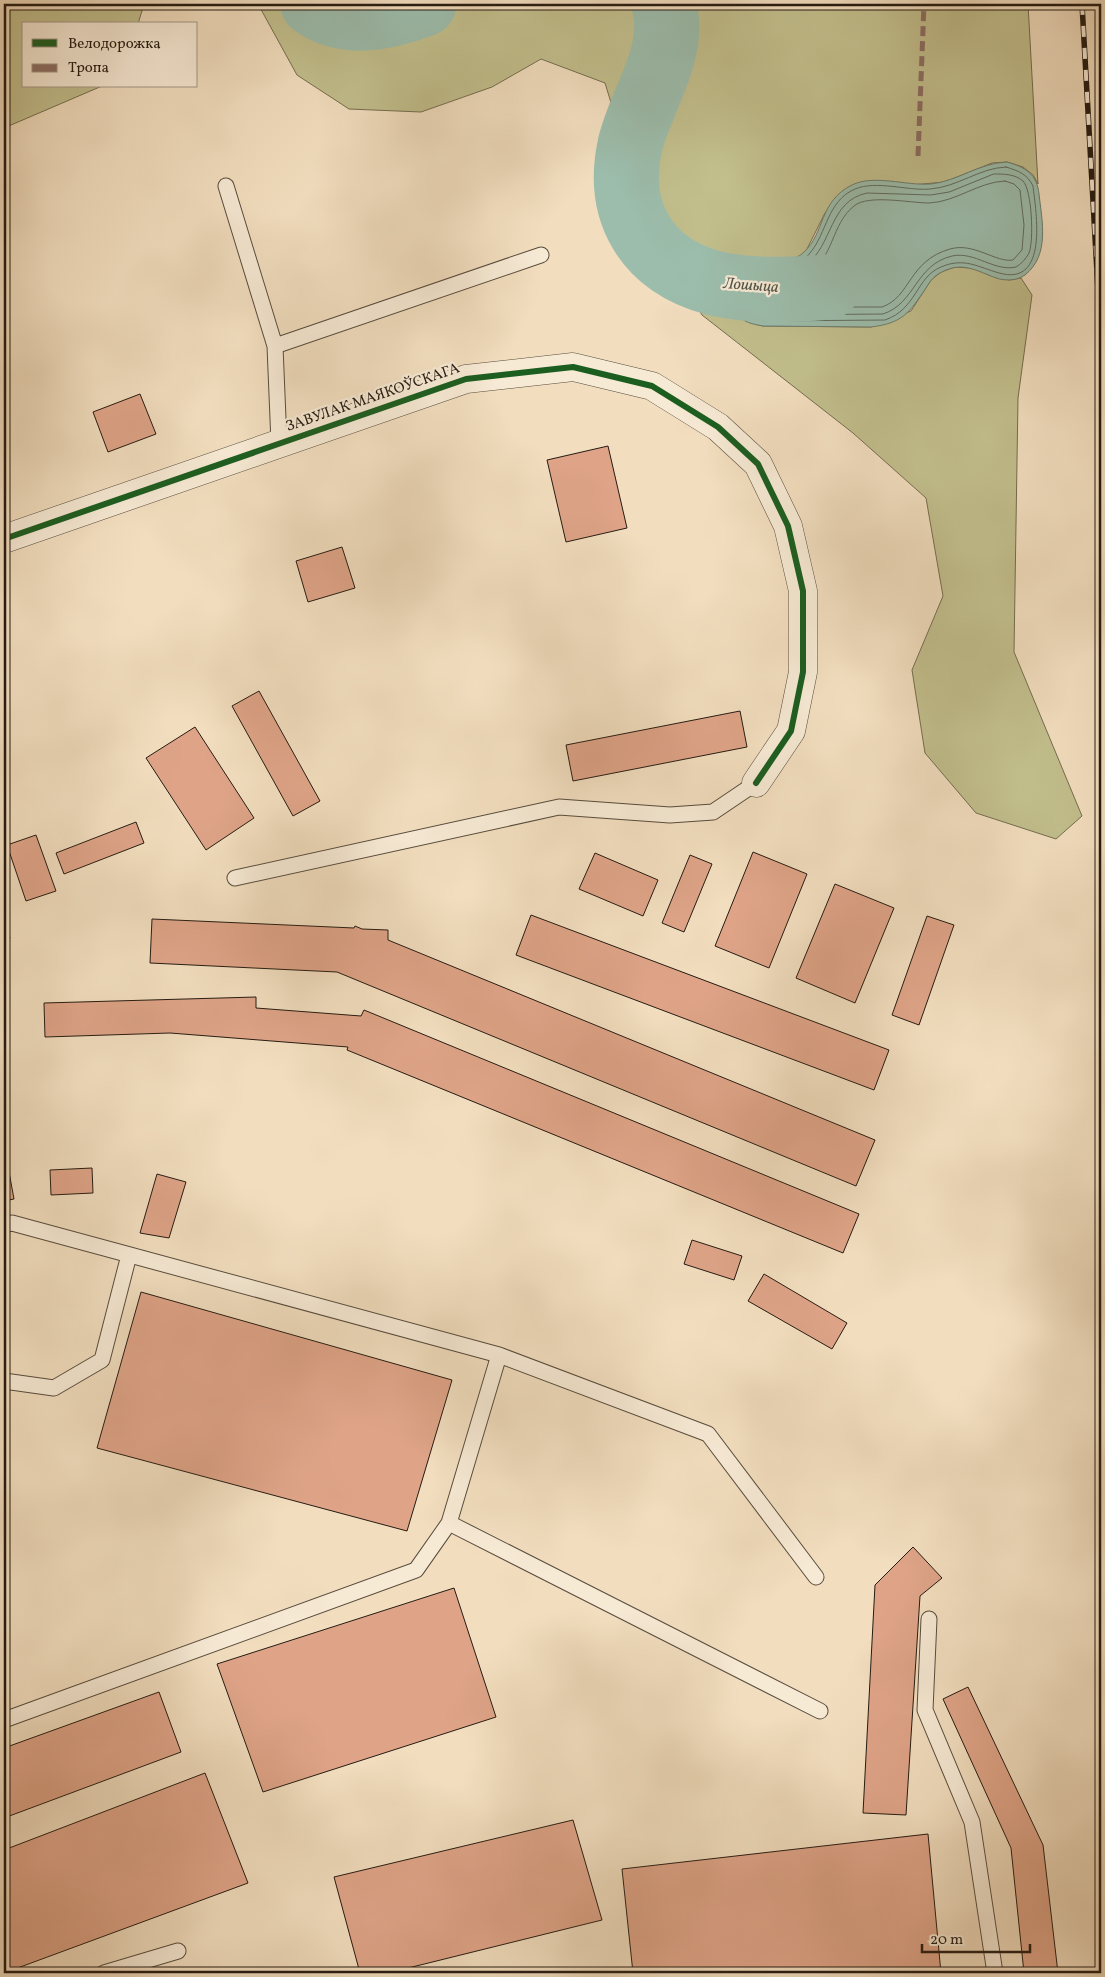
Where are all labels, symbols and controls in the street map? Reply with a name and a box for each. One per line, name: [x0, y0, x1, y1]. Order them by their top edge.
legend: [22, 22, 198, 88]
text: Велодорожка: [68, 34, 161, 55]
text: Тропа: [68, 58, 109, 79]
water label: Лошыца: [722, 273, 780, 299]
street label: ЗАВУЛАК МАЯКОЎСКАГА: [283, 358, 463, 438]
scale bar: [922, 1922, 1030, 1954]
text: 20 m: [930, 1930, 963, 1951]

